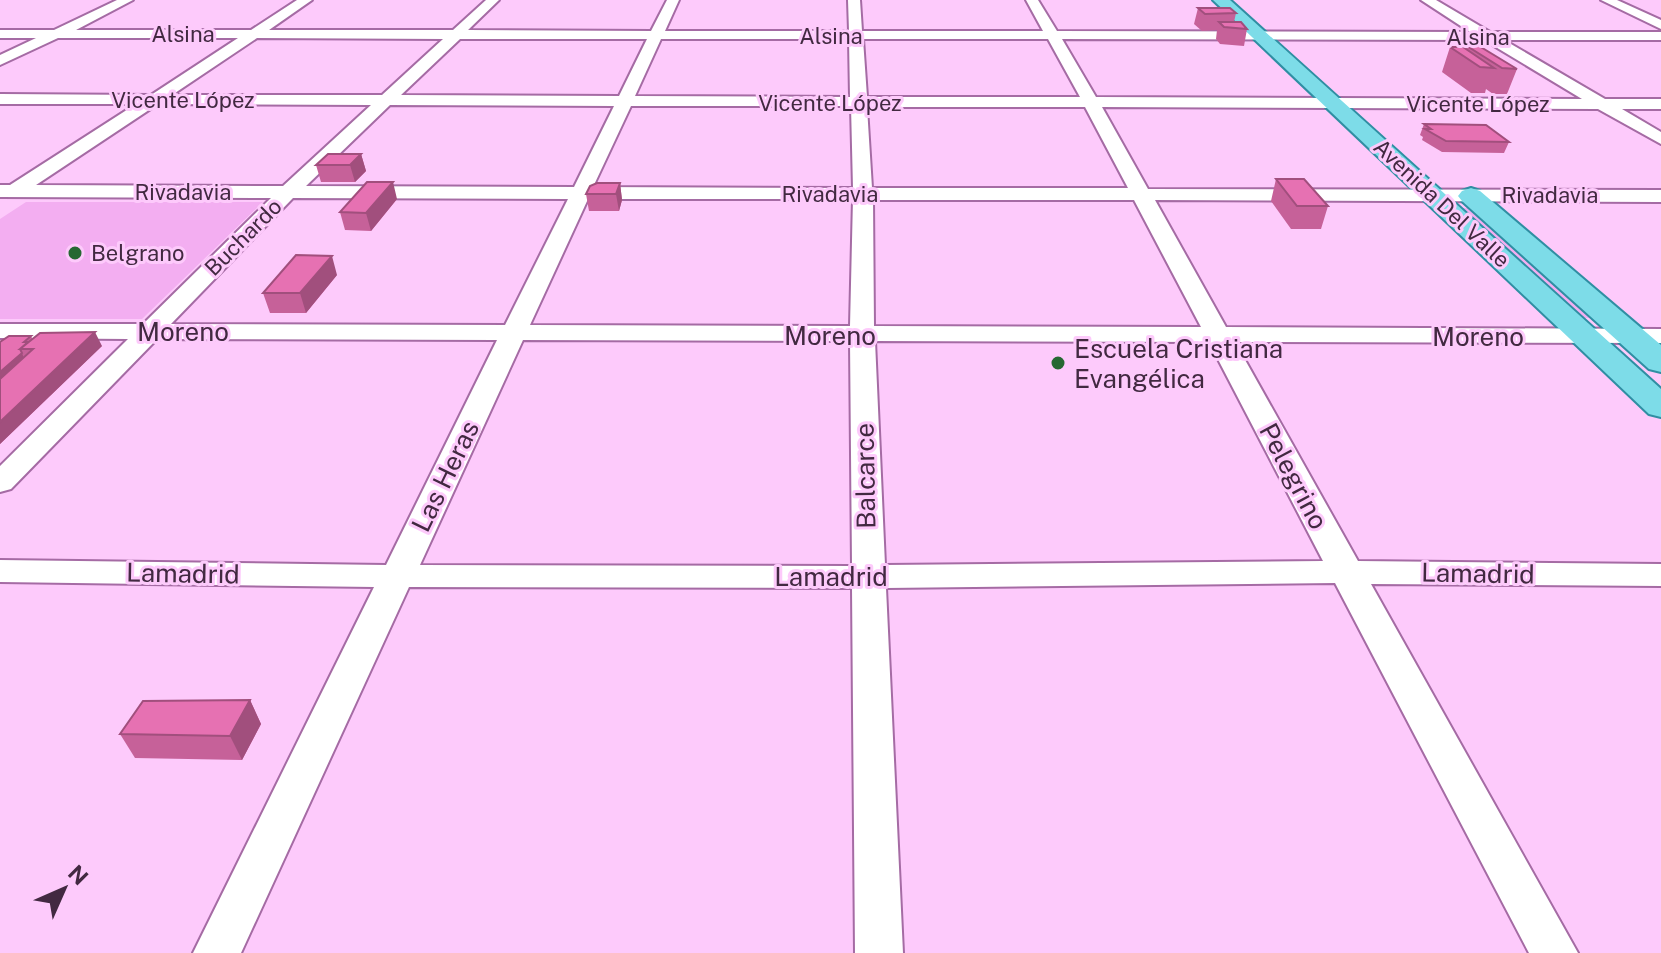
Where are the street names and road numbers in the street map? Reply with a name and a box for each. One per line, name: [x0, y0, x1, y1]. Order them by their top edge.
street label: Alsina: [151, 21, 215, 47]
street label: Alsina: [799, 23, 863, 49]
street label: Alsina: [1446, 24, 1510, 50]
street label: Vicente López: [111, 87, 255, 113]
street label: Vicente López: [758, 90, 902, 116]
street label: Vicente López: [1406, 91, 1550, 117]
street label: Avenida Del Valle: [1369, 133, 1515, 273]
street label: Rivadavia: [135, 179, 231, 205]
street label: Rivadavia: [782, 181, 878, 207]
street label: Rivadavia: [1502, 182, 1598, 208]
street label: Buchardo: [199, 193, 287, 281]
street label: Moreno: [137, 316, 229, 347]
street label: Moreno: [784, 320, 876, 351]
street label: Moreno: [1432, 321, 1524, 352]
street label: Las Heras: [405, 415, 485, 537]
street label: Pelegrino: [1253, 418, 1335, 534]
street label: Balcarce: [849, 423, 881, 529]
street label: Lamadrid: [126, 557, 240, 589]
street label: Lamadrid: [1421, 557, 1535, 589]
street label: Lamadrid: [774, 561, 888, 592]

